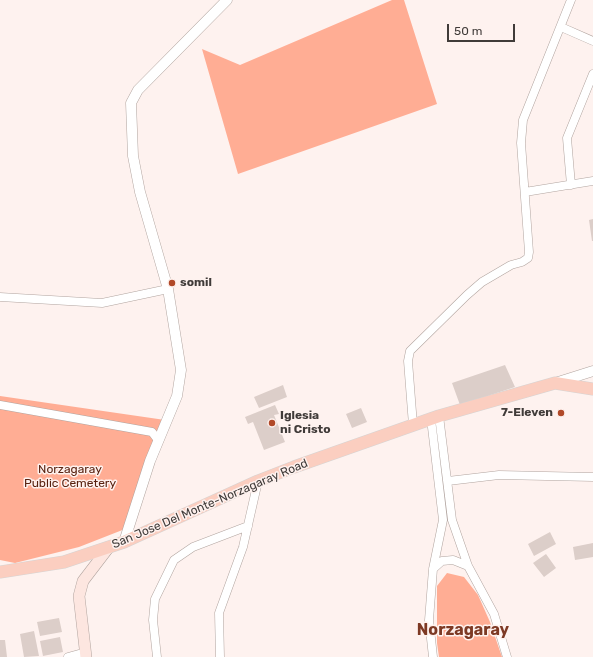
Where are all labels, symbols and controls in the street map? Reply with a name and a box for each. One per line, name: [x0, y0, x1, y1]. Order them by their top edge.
scale bar: [449, 16, 517, 42]
text: 50 m: [454, 24, 482, 38]
place label: somil: [180, 276, 212, 290]
marker: somil: [167, 278, 177, 288]
place label: 7-Eleven: [501, 406, 553, 420]
marker: 7-Eleven: [556, 408, 566, 418]
place label: Iglesia ni Cristo: [280, 409, 331, 437]
marker: Iglesia ni Cristo: [267, 418, 277, 428]
street label: San Jose Del Monte-Norzagaray Road: [110, 456, 310, 552]
park label: Norzagaray Public Cemetery: [24, 463, 116, 491]
district label: Norzagaray: [417, 620, 509, 640]

